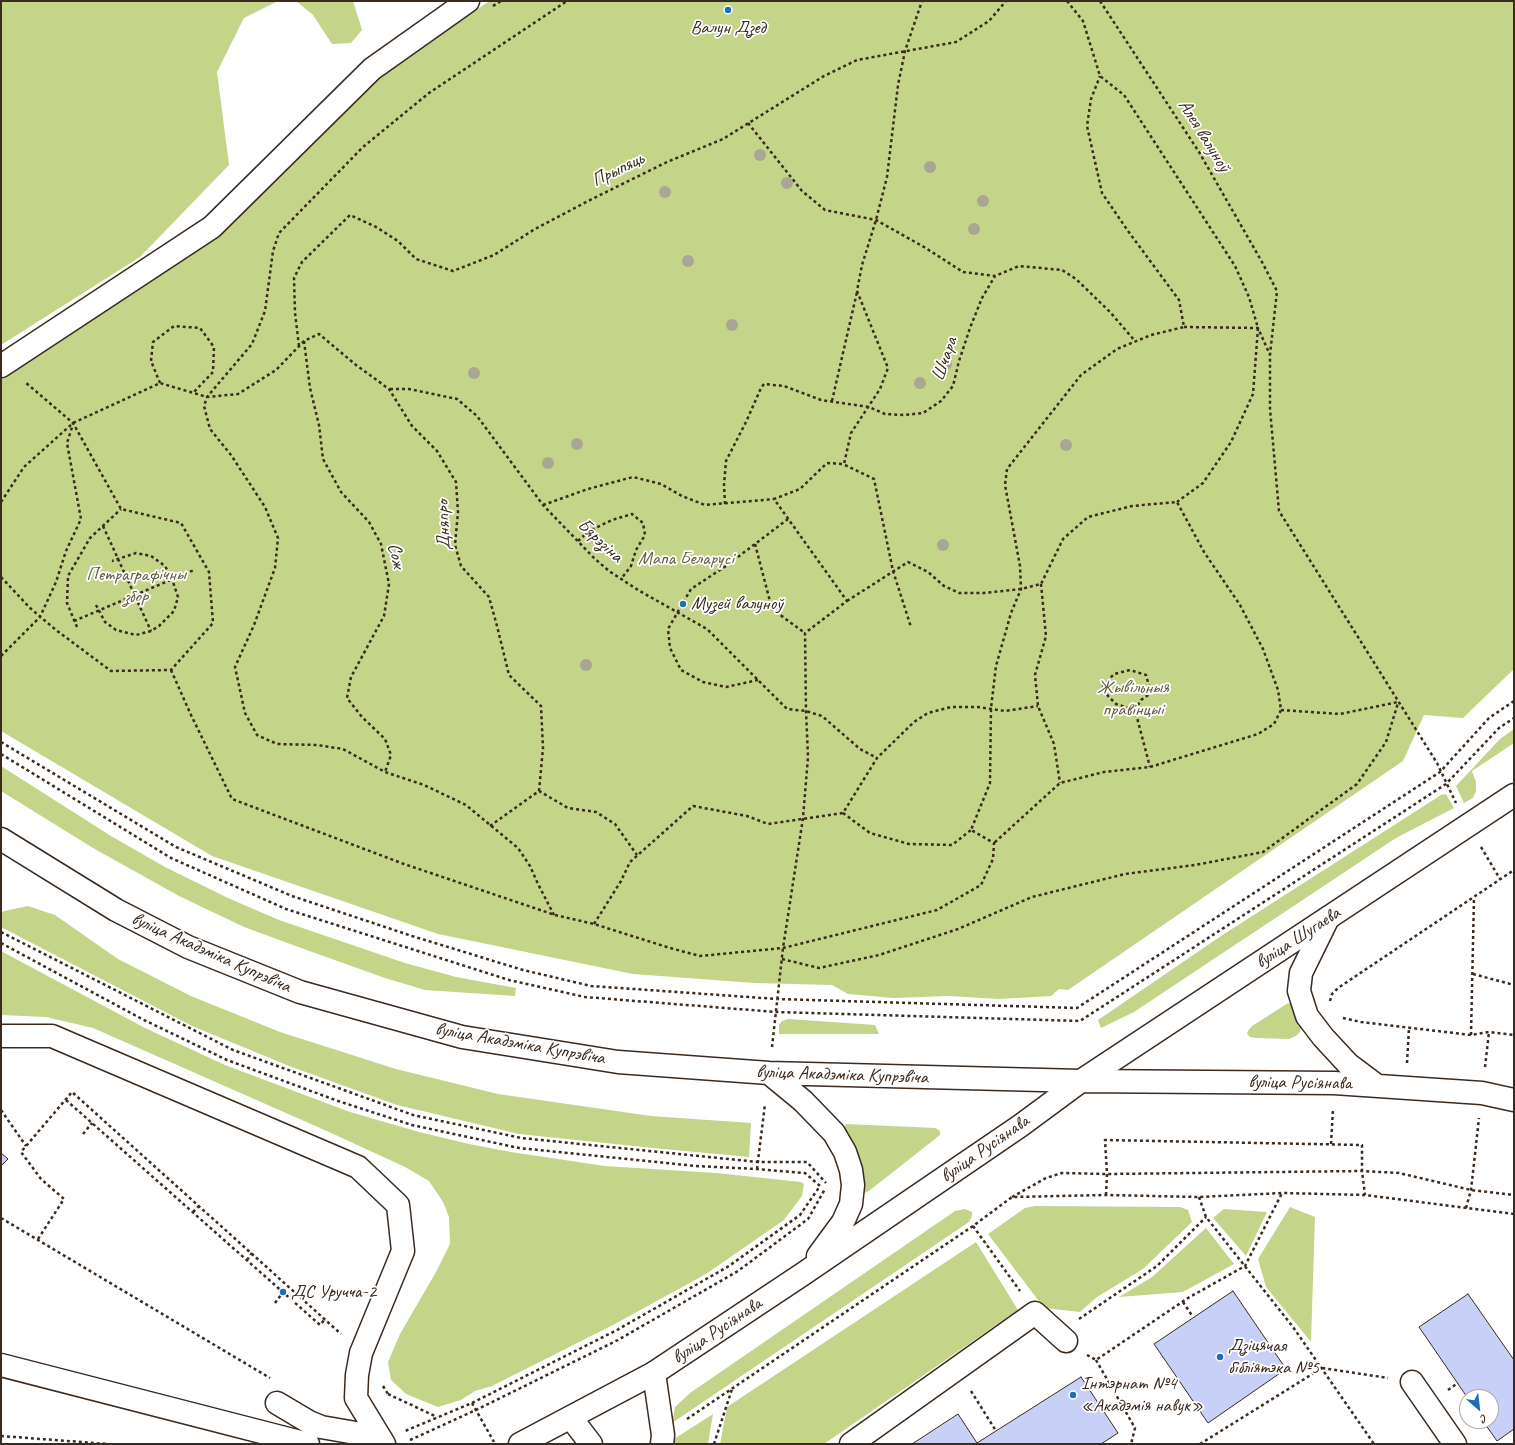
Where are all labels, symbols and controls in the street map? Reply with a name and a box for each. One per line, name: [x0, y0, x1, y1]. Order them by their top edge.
marker: Валун Дзед: [723, 5, 733, 15]
place label: Валун Дзед: [690, 17, 766, 39]
street label: Алея валуноў: [1173, 96, 1235, 176]
street label: Прыпяць: [588, 148, 648, 192]
street label: Шчара: [927, 334, 963, 384]
street label: Дняпро: [432, 499, 456, 551]
street label: Бярэзіна: [572, 514, 628, 568]
street label: Сож: [382, 541, 410, 571]
park label: Мапа Беларусі: [638, 548, 734, 570]
park label: Петраграфічны збор: [86, 564, 186, 608]
place label: Музей валуноў: [691, 593, 783, 615]
marker: Музей валуноў: [678, 599, 688, 609]
park label: Жывільныя правінцыі: [1097, 677, 1169, 721]
street label: вуліца Шугаева: [1251, 902, 1345, 974]
street label: вуліца Акадэміка Купрэвіча: [128, 908, 294, 998]
street label: вуліца Акадэміка Купрэвіча: [433, 1018, 607, 1070]
street label: вуліца Акадэміка Купрэвіча: [756, 1061, 928, 1089]
street label: вуліца Русіянава: [1248, 1071, 1352, 1095]
street label: вуліца Русіянава: [936, 1110, 1034, 1188]
place label: ДС Уручча-2: [291, 1281, 376, 1303]
marker: ДС Уручча-2: [278, 1287, 288, 1297]
street label: вуліца Русіянава: [668, 1293, 766, 1369]
place label: Дзіцячая бібліятэка №5: [1228, 1335, 1319, 1379]
marker: Дзіцячая бібліятэка №5: [1215, 1352, 1225, 1362]
place label: Інтэрнат №4 «Акадэмія навук»: [1081, 1373, 1203, 1417]
north arrow: [1459, 1389, 1499, 1429]
marker: Інтэрнат №4 «Акадэмія навук»: [1068, 1390, 1078, 1400]
text: С: [1478, 1411, 1490, 1426]

